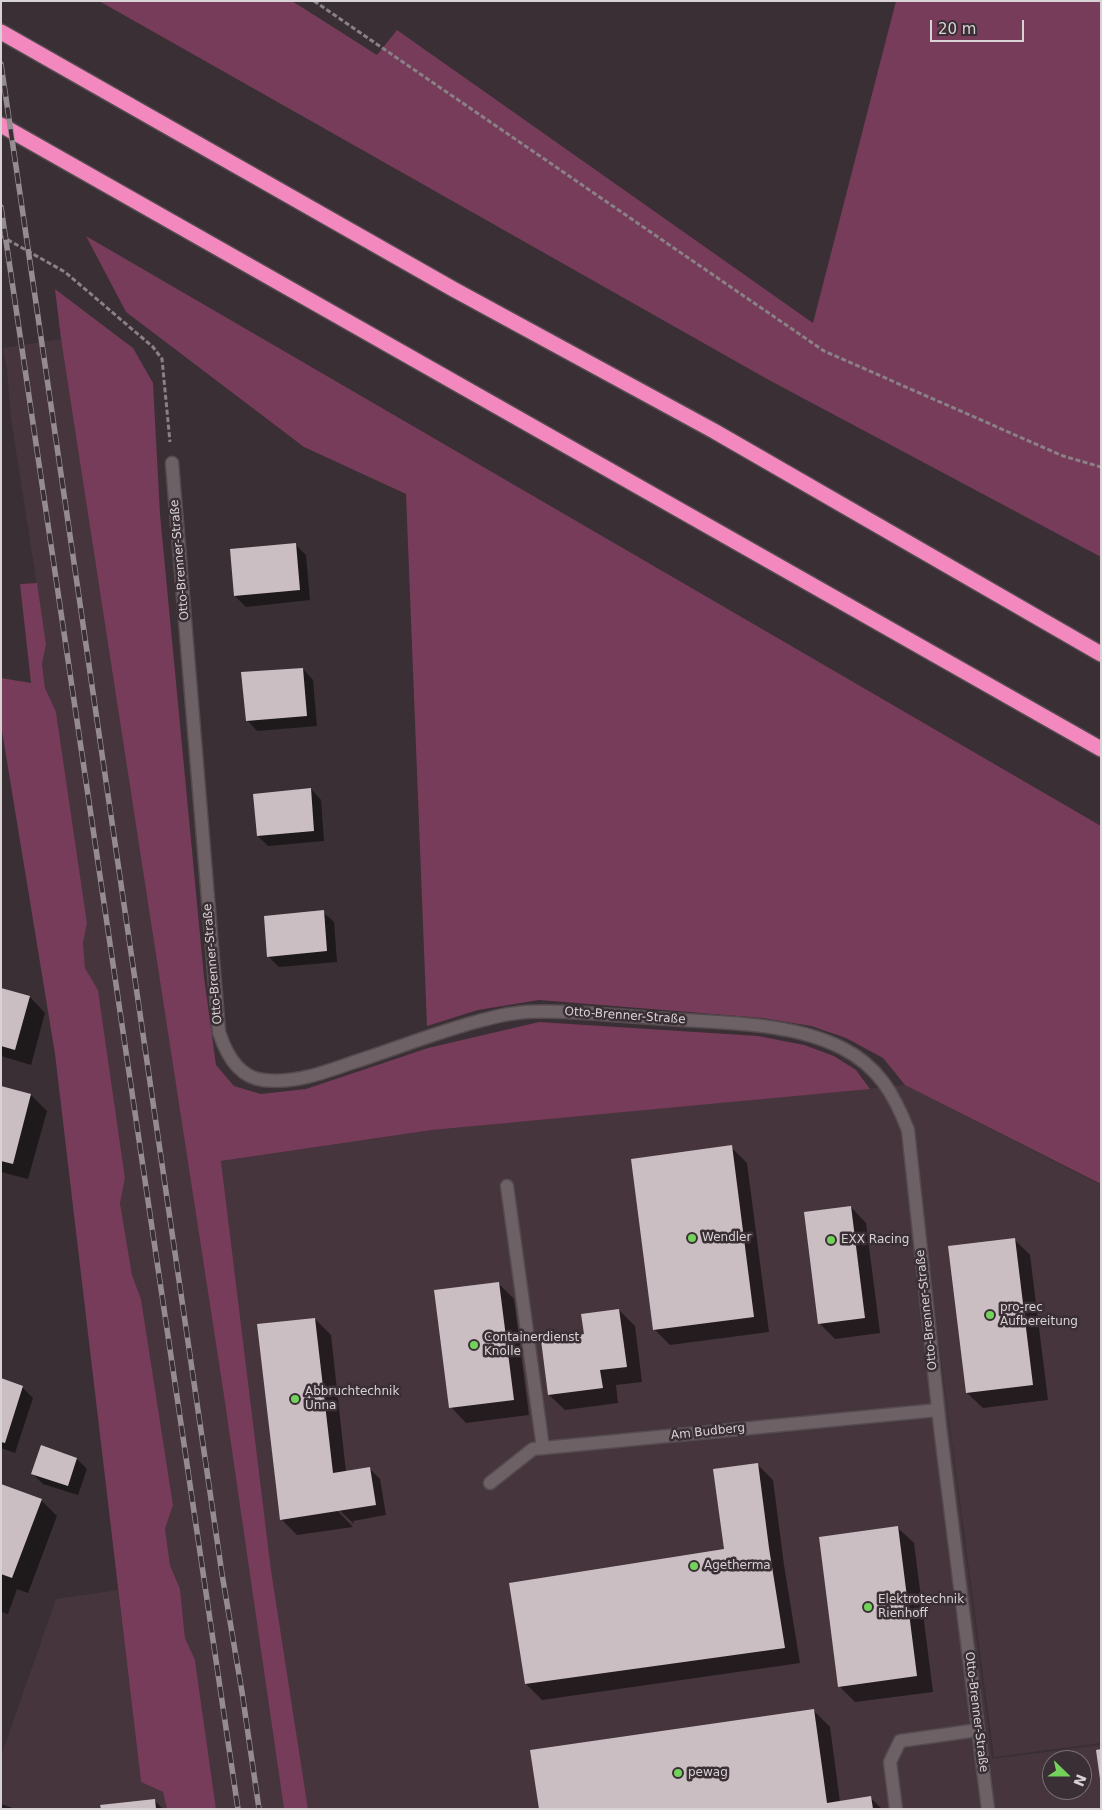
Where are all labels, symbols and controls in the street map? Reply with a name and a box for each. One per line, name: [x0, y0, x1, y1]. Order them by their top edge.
scale bar: [932, 10, 1026, 42]
text: 20 m: [938, 20, 976, 38]
street label: Otto-Brenner-Straße: [168, 499, 192, 621]
street label: Otto-Brenner-Straße: [201, 903, 225, 1025]
street label: Otto-Brenner-Straße: [564, 1005, 686, 1027]
place label: Wendler: [702, 1231, 751, 1245]
marker: Wendler: [686, 1232, 698, 1244]
place label: EXX Racing: [841, 1233, 909, 1247]
marker: EXX Racing: [825, 1234, 837, 1246]
street label: Otto-Brenner-Straße: [914, 1249, 940, 1371]
place label: pro-rec Aufbereitung: [1000, 1301, 1078, 1329]
marker: pro-rec Aufbereitung: [984, 1309, 996, 1321]
place label: Containerdienst Knolle: [484, 1331, 579, 1359]
marker: Containerdienst Knolle: [468, 1339, 480, 1351]
place label: Abbruchtechnik Unna: [305, 1385, 399, 1413]
marker: Abbruchtechnik Unna: [289, 1393, 301, 1405]
street label: Am Budberg: [670, 1421, 746, 1443]
place label: Agetherma: [704, 1559, 771, 1573]
marker: Agetherma: [688, 1560, 700, 1572]
place label: Elektrotechnik Rienhoff: [878, 1593, 964, 1621]
marker: Elektrotechnik Rienhoff: [862, 1601, 874, 1613]
street label: Otto-Brenner-Straße: [961, 1651, 991, 1773]
north arrow: [1042, 1750, 1092, 1800]
place label: pewag: [688, 1766, 728, 1780]
marker: pewag: [672, 1767, 684, 1779]
text: N: [1070, 1772, 1090, 1789]

